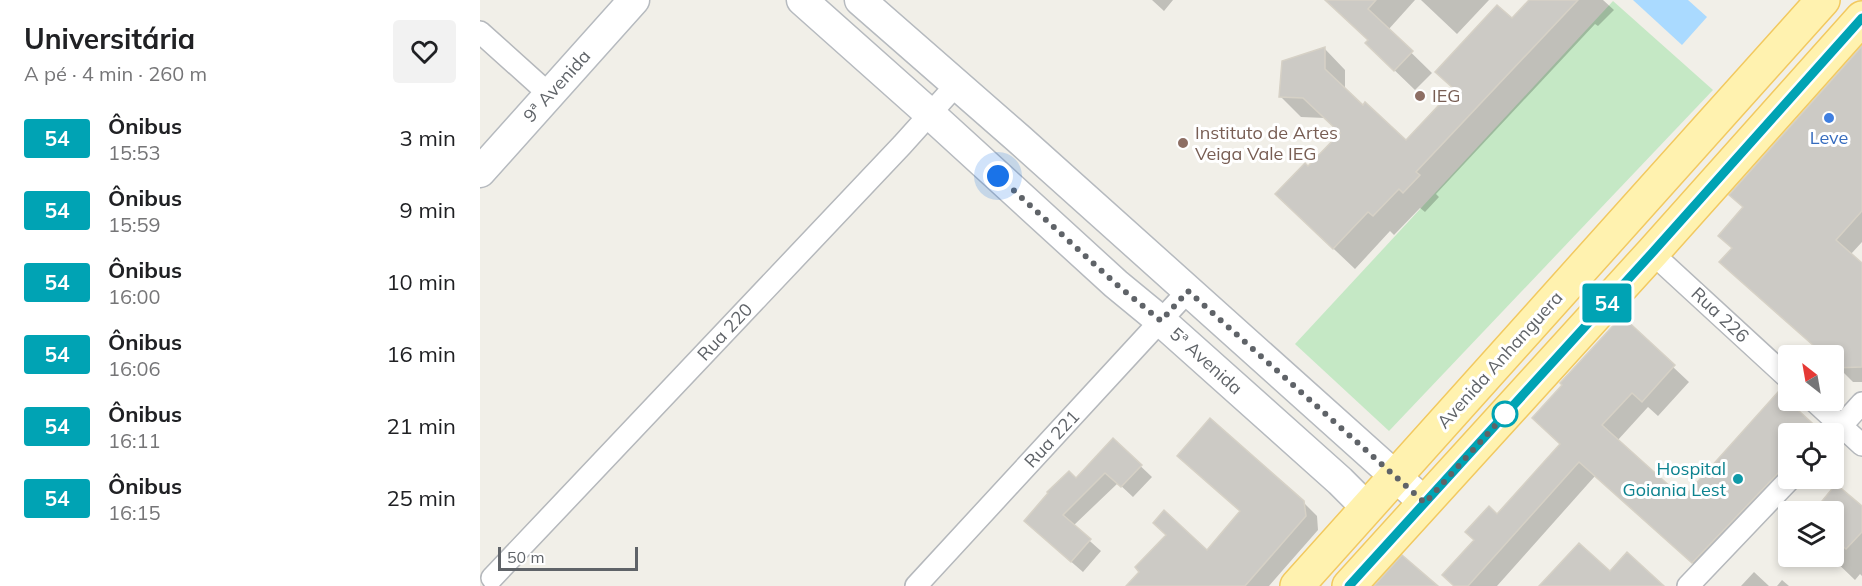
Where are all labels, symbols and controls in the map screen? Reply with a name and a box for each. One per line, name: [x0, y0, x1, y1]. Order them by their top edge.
button: heart: [393, 20, 456, 83]
text: Universitária: [24, 21, 195, 56]
street label: 9ª Avenida: [518, 45, 595, 127]
text: A pé · 4 min · 260 m: [24, 61, 207, 86]
place label: IEG: [1432, 84, 1460, 107]
marker: IEG: [1413, 89, 1427, 103]
marker: Leve: [1822, 111, 1836, 125]
text: Ônibus: [108, 112, 182, 140]
place label: Instituto de Artes Veiga Vale IEG: [1195, 121, 1338, 165]
text: 3 min: [400, 124, 456, 152]
text: 54: [44, 125, 70, 151]
place label: Leve: [1810, 126, 1848, 149]
marker: Instituto de Artes Veiga Vale IEG: [1176, 136, 1190, 150]
text: 15:53: [108, 140, 161, 165]
your location: [983, 161, 1013, 191]
text: Ônibus: [108, 184, 182, 212]
text: 9 min: [400, 196, 456, 224]
text: 54: [44, 197, 70, 223]
text: 15:59: [108, 212, 161, 237]
text: Ônibus: [108, 256, 182, 284]
text: 10 min: [386, 268, 456, 296]
text: 54: [44, 269, 70, 295]
street label: Rua 226: [1687, 282, 1754, 347]
text: 16:00: [108, 284, 161, 309]
line badge: 54: [1580, 284, 1634, 322]
street label: Avenida Anhanguera: [1432, 286, 1567, 433]
text: 54: [1594, 290, 1620, 316]
street label: Rua 220: [692, 298, 757, 365]
street label: 5ª Avenida: [1165, 322, 1247, 399]
text: Ônibus: [108, 328, 182, 356]
text: 16 min: [386, 340, 456, 368]
text: 54: [44, 341, 70, 367]
north arrow: [1778, 345, 1844, 411]
map controls: [1778, 345, 1844, 567]
text: 16:06: [108, 356, 161, 381]
text: Ônibus: [108, 400, 182, 428]
unlabelled marker: [1492, 401, 1518, 427]
street label: Rua 221: [1019, 405, 1084, 472]
text: 21 min: [386, 412, 456, 440]
text: 54: [44, 413, 70, 439]
button: locate: [1778, 423, 1844, 489]
text: 16:11: [108, 428, 161, 453]
place label: Hospital Goiania Lest: [1623, 457, 1726, 501]
text: Ônibus: [108, 472, 182, 500]
marker: Hospital Goiania Lest: [1731, 472, 1745, 486]
text: 25 min: [386, 484, 456, 512]
text: 54: [44, 485, 70, 511]
text: 16:15: [108, 500, 161, 525]
button: layers: [1778, 501, 1844, 567]
scale bar: [498, 544, 638, 572]
text: 50 m: [507, 547, 544, 567]

